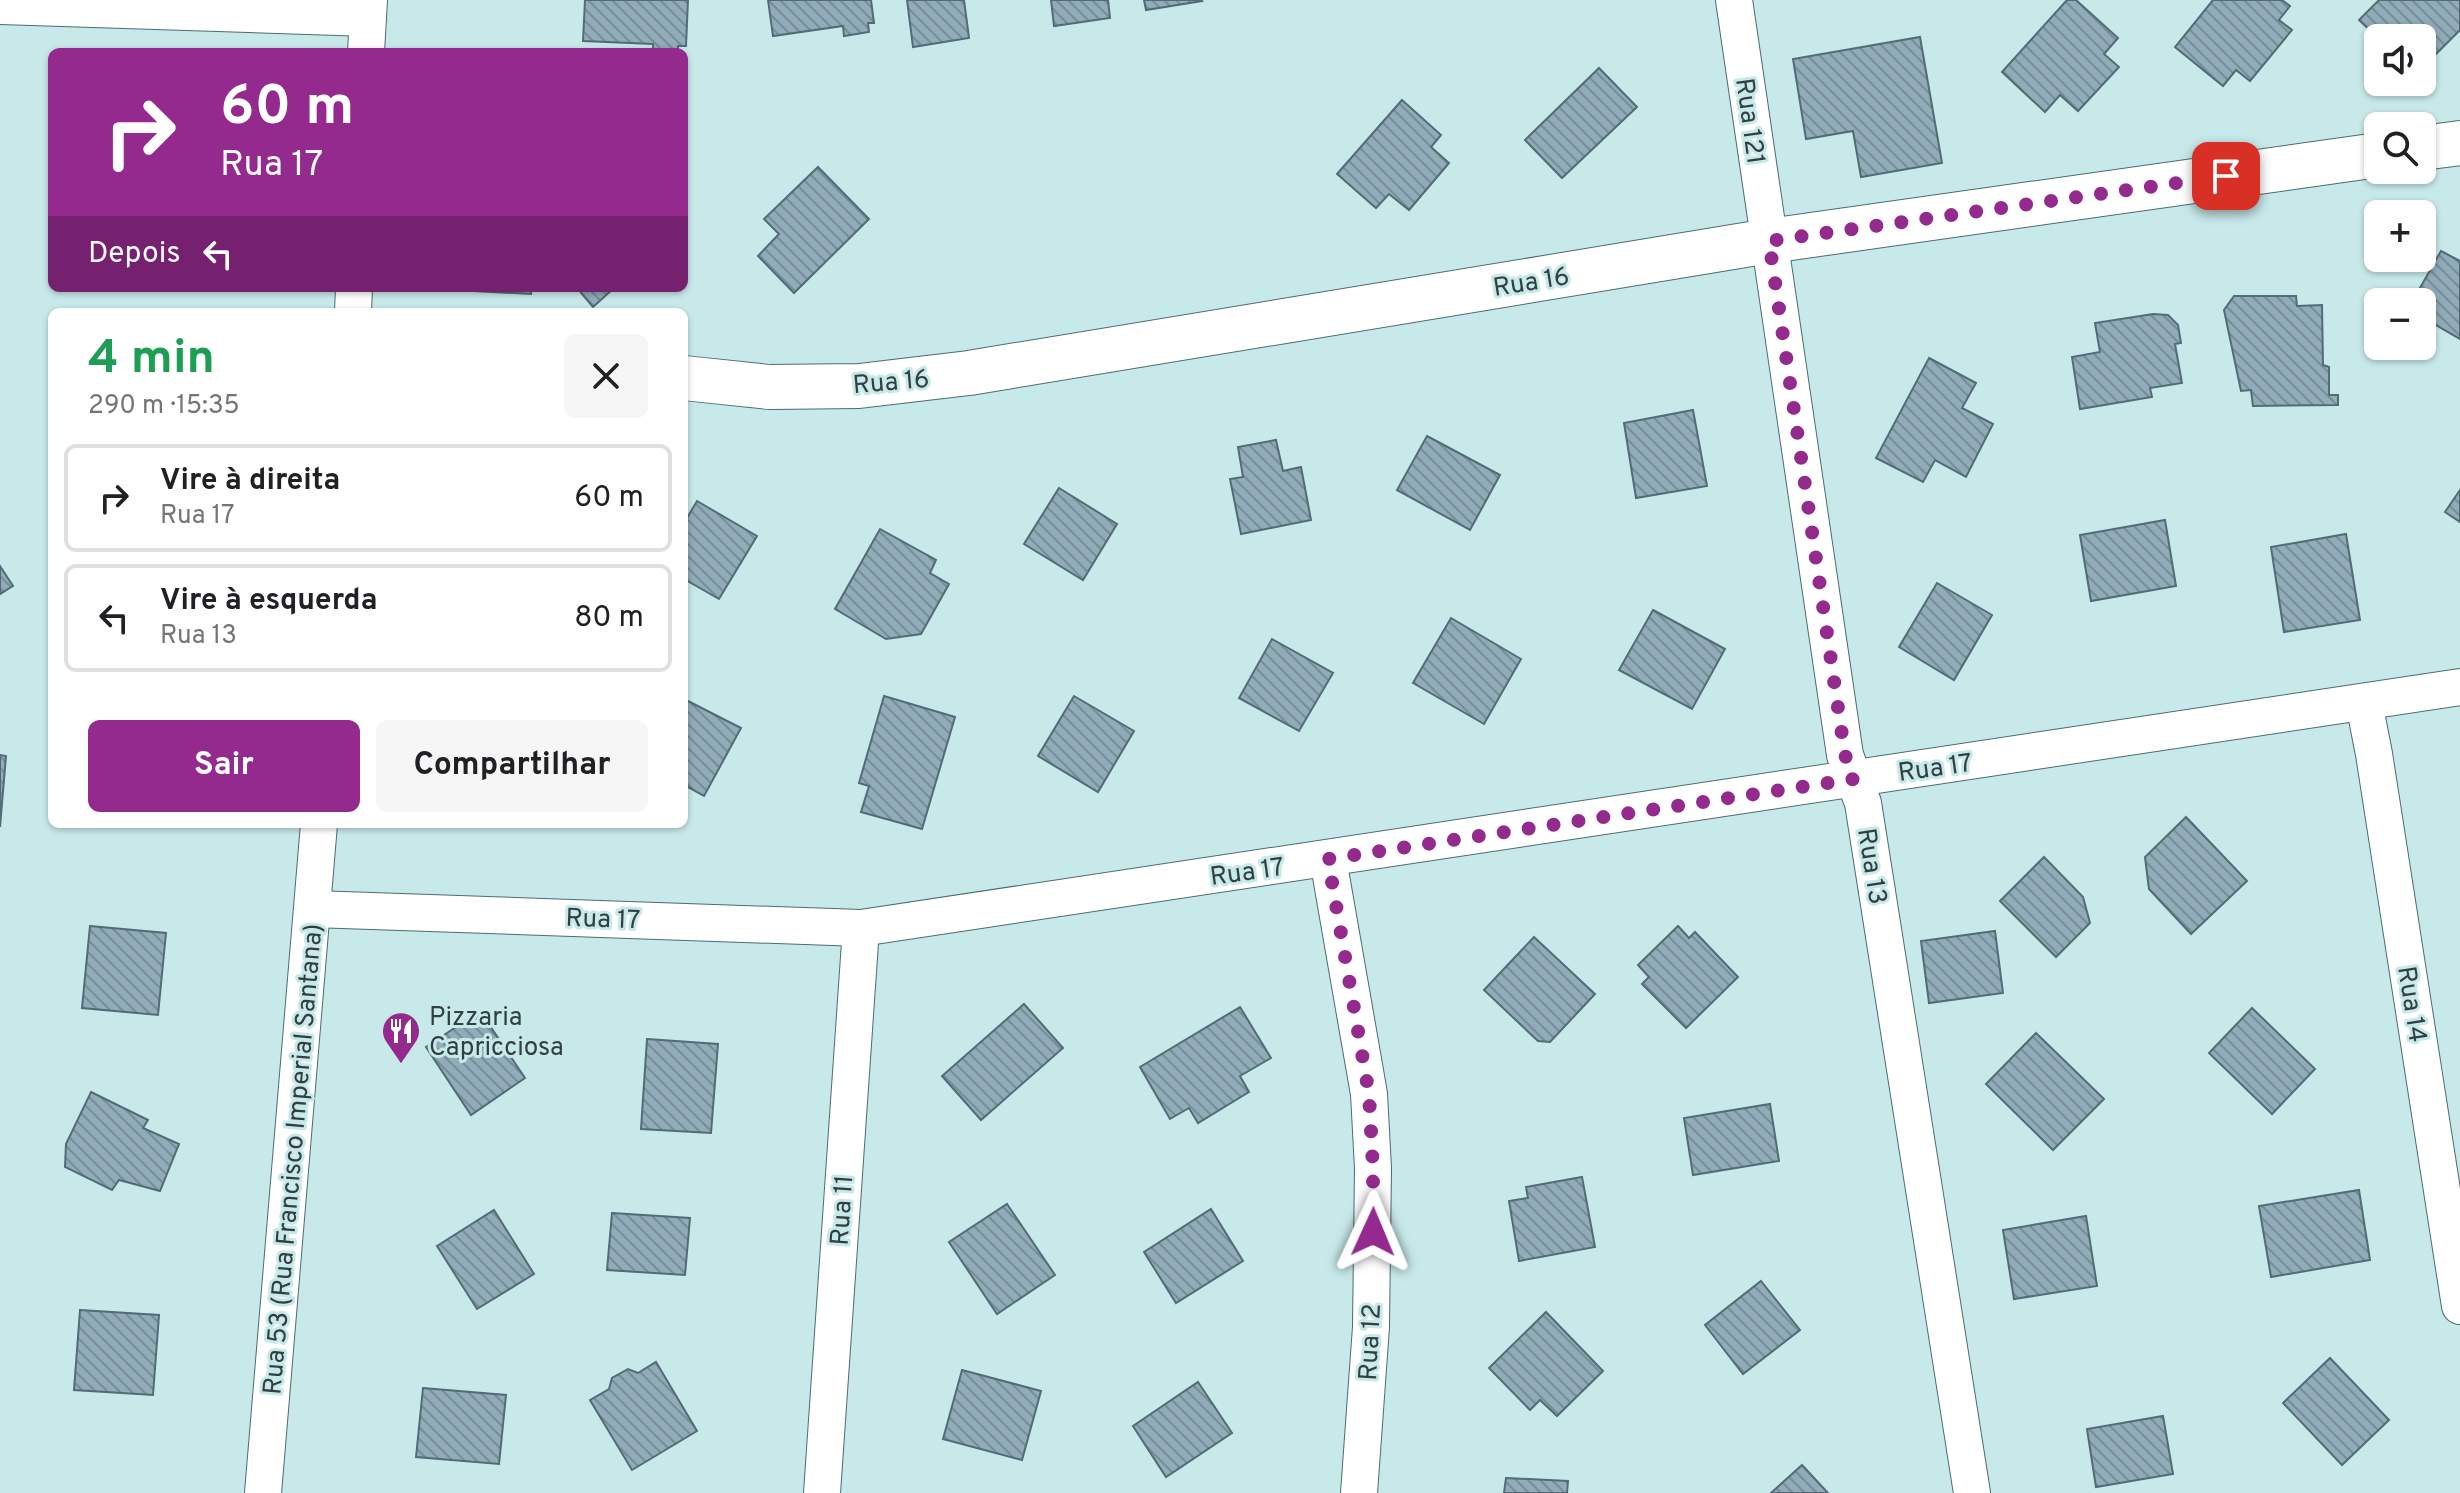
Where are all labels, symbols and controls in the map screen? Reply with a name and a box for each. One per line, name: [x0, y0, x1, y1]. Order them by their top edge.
map controls: [2364, 24, 2436, 360]
button: sound: [2364, 24, 2436, 96]
text: 60 m: [220, 74, 354, 144]
street label: Rua 121: [1726, 76, 1771, 167]
icon: right: [88, 80, 192, 184]
button: search: [2364, 112, 2436, 184]
pin: [2192, 142, 2260, 210]
text: Rua 17: [220, 143, 323, 189]
icon: arrive: [2204, 154, 2248, 198]
button: +: [2364, 200, 2436, 272]
icon: left: [196, 232, 240, 276]
text: Depois: [88, 236, 180, 273]
street label: Rua 16: [1491, 261, 1572, 306]
button: −: [2364, 288, 2436, 360]
text: 4 min: [88, 330, 215, 390]
button: close: [564, 334, 648, 418]
street label: Rua 16: [852, 364, 931, 403]
text: 290 m · 15:35: [88, 390, 240, 423]
text: Vire à direita: [160, 463, 340, 500]
icon: right: [92, 476, 136, 520]
text: 60 m: [574, 480, 644, 517]
text: Rua 17: [160, 500, 235, 533]
text: Vire à esquerda: [160, 583, 377, 620]
icon: left: [92, 596, 136, 640]
text: 80 m: [574, 600, 644, 637]
text: Rua 13: [160, 620, 237, 653]
button: Sair: [88, 720, 360, 812]
button: Compartilhar: [376, 720, 648, 812]
street label: Rua 17: [1896, 748, 1975, 791]
street label: Rua 13: [1848, 826, 1893, 907]
street label: Rua 17: [1208, 852, 1287, 895]
street label: Rua 17: [565, 903, 641, 938]
street label: Rua 53 (Rua Francisco Imperial Santana): [257, 922, 332, 1396]
street label: Rua 14: [2388, 964, 2433, 1045]
place label: Pizzaria Capricciosa: [429, 1002, 564, 1065]
restaurant icon: Pizzaria Capricciosa: [380, 1010, 422, 1065]
street label: Rua 11: [825, 1174, 862, 1247]
position arrow: [1331, 1190, 1415, 1274]
street label: Rua 12: [1353, 1303, 1390, 1382]

